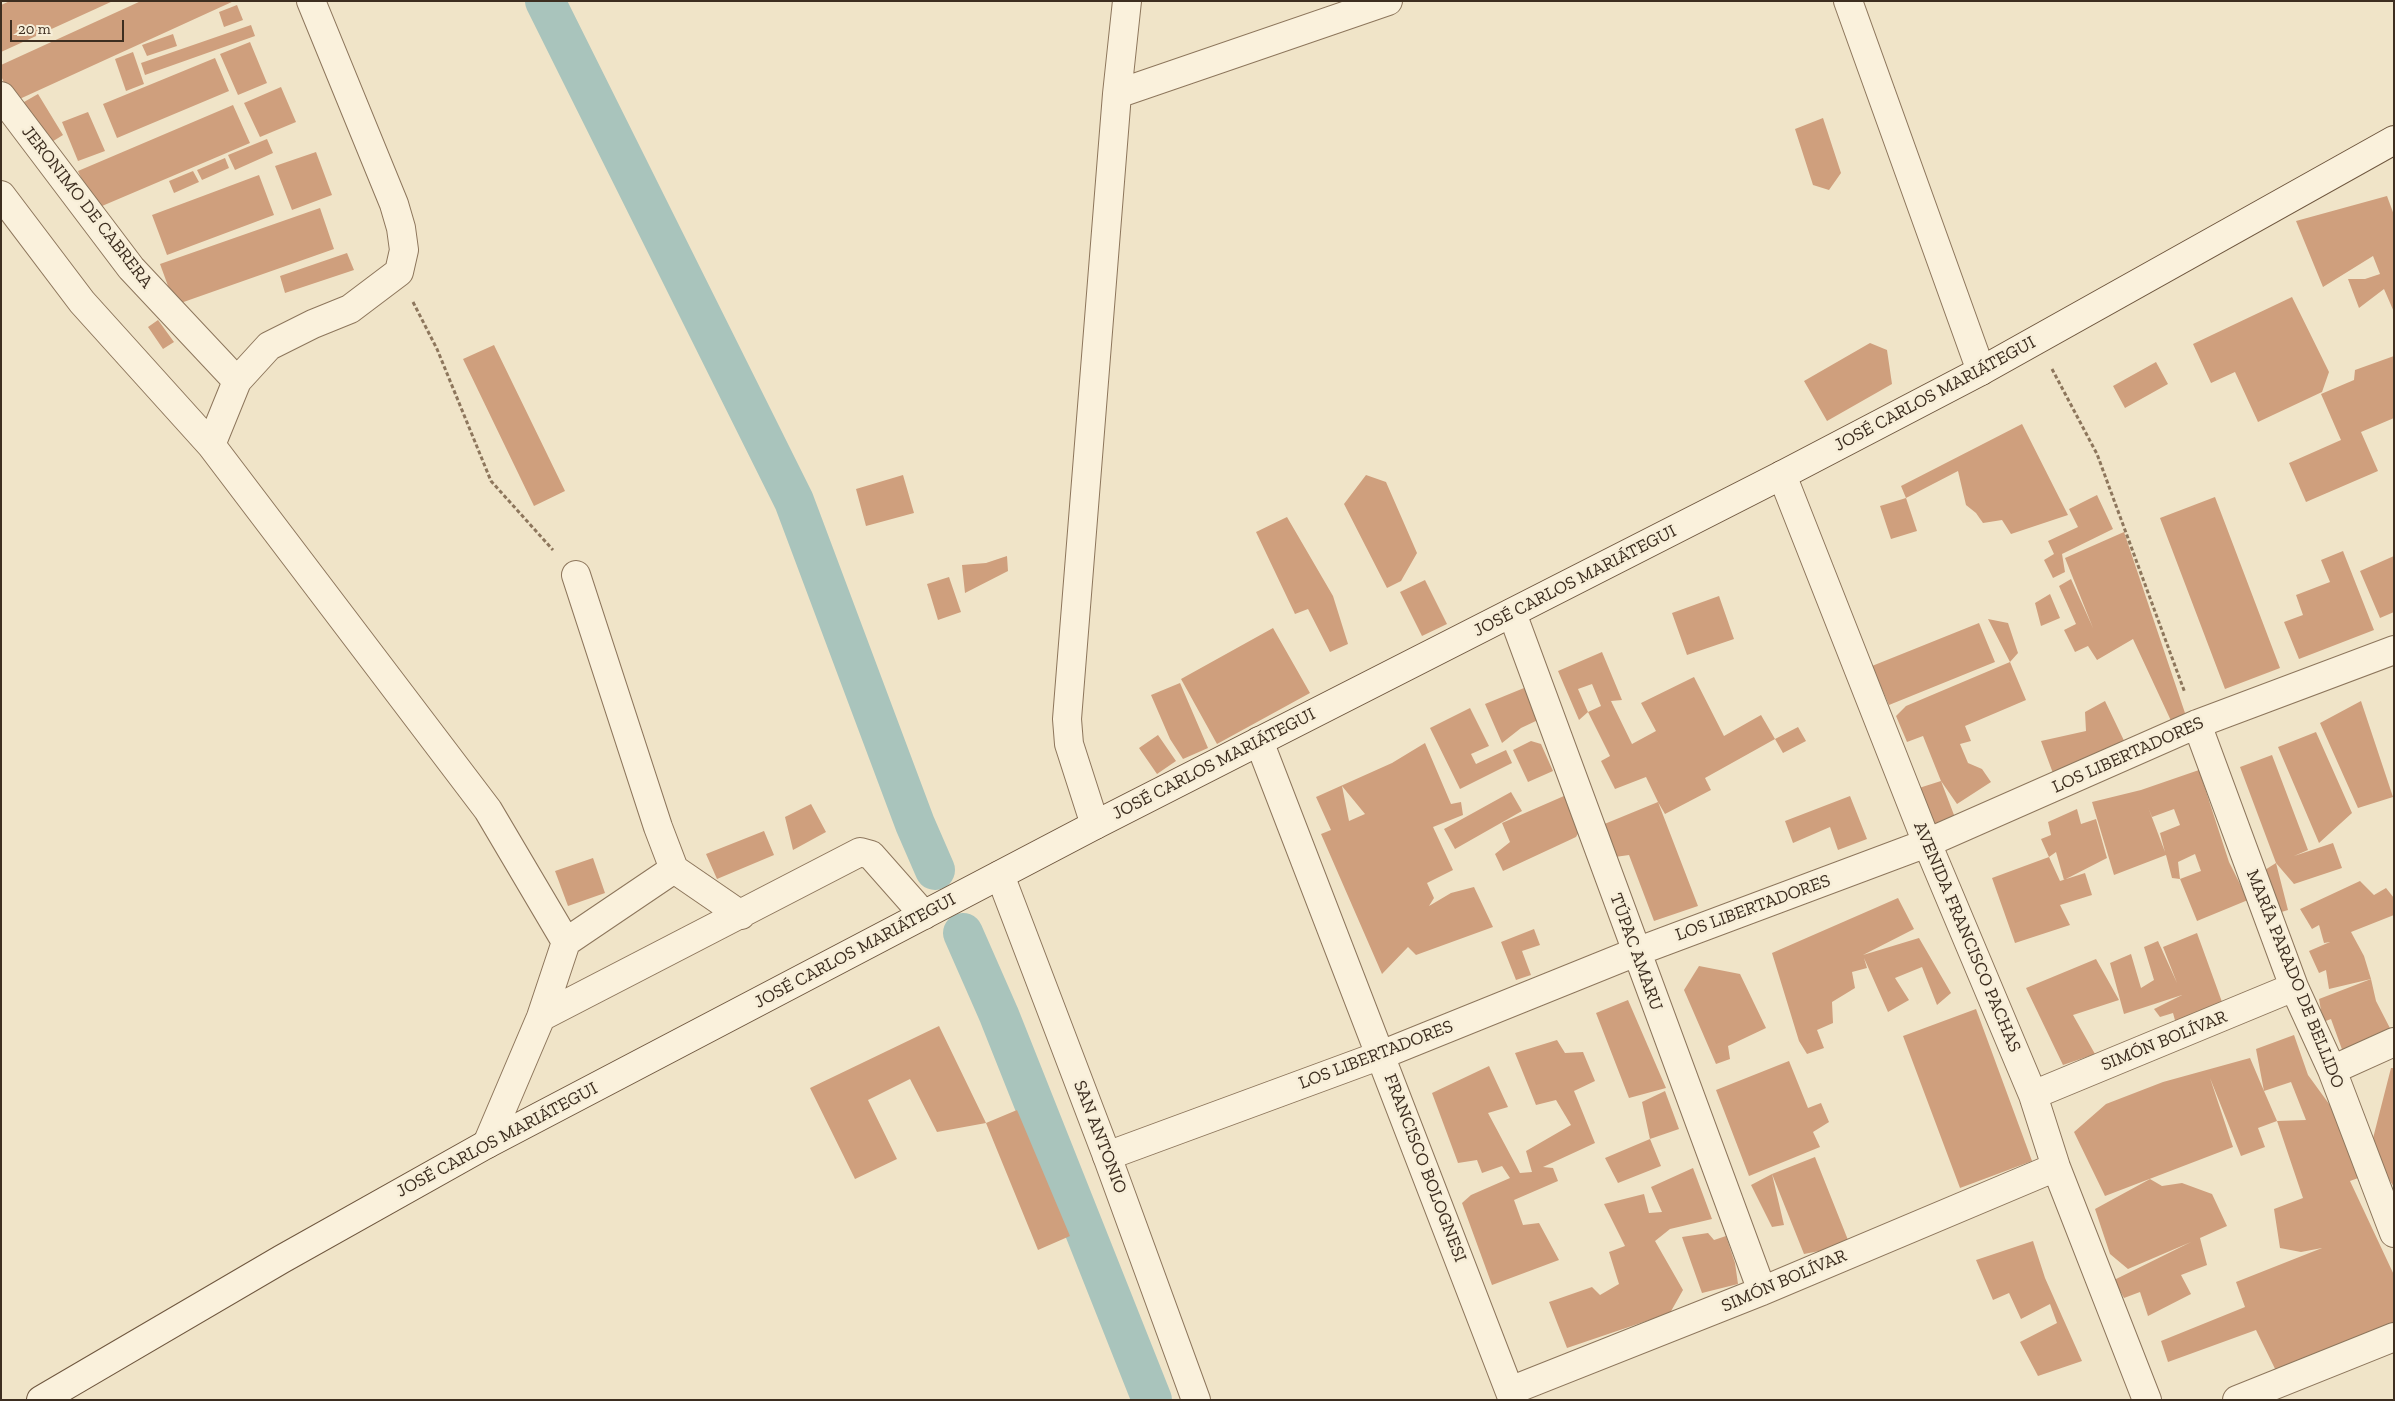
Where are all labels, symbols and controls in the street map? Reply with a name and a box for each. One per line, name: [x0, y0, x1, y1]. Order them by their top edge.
scale bar: [12, 10, 126, 42]
text: 20 m: [18, 20, 51, 38]
street label: JERONIMO DE CABRERA: [17, 121, 157, 293]
street label: JOSÉ CARLOS MARIÁTEGUI: [1831, 332, 2039, 456]
street label: JOSÉ CARLOS MARIÁTEGUI: [1470, 520, 1680, 642]
street label: JOSÉ CARLOS MARIÁTEGUI: [1109, 703, 1319, 825]
street label: LOS LIBERTADORES: [2049, 712, 2207, 798]
street label: AVENIDA FRANCISCO PACHAS: [1909, 818, 2025, 1056]
street label: MARÍA PARADO DE BELLIDO: [2241, 867, 2349, 1091]
street label: LOS LIBERTADORES: [1673, 870, 1833, 946]
street label: JOSÉ CARLOS MARIÁTEGUI: [751, 889, 959, 1013]
street label: TÚPAC AMARU: [1605, 890, 1667, 1014]
street label: SIMÓN BOLÍVAR: [2098, 1006, 2230, 1076]
street label: LOS LIBERTADORES: [1296, 1016, 1456, 1094]
street label: FRANCISCO BOLOGNESI: [1379, 1071, 1471, 1265]
street label: JOSÉ CARLOS MARIÁTEGUI: [393, 1078, 601, 1202]
street label: SAN ANTONIO: [1069, 1078, 1131, 1196]
street label: SIMÓN BOLÍVAR: [1718, 1245, 1850, 1317]

